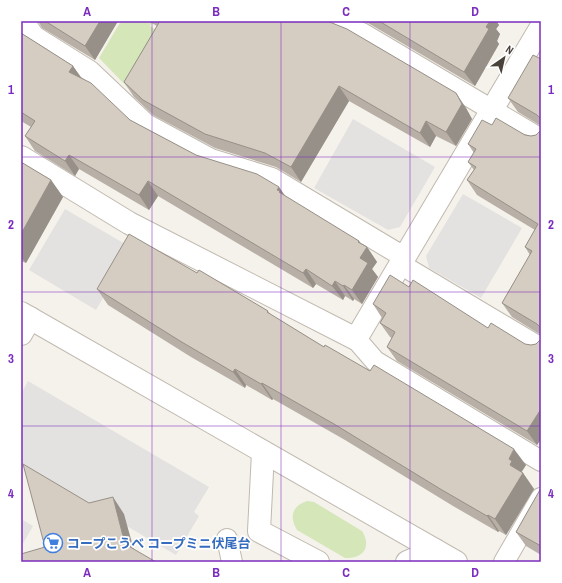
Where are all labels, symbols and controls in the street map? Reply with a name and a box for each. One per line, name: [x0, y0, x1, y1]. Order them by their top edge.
text: A: [83, 3, 91, 20]
text: B: [212, 3, 220, 20]
text: C: [342, 3, 350, 20]
text: D: [471, 3, 479, 20]
north arrow: [484, 38, 524, 78]
text: N: [503, 42, 516, 57]
text: 1: [8, 81, 14, 98]
text: 1: [548, 81, 554, 98]
text: 2: [8, 216, 14, 233]
text: 2: [548, 216, 554, 233]
text: 3: [8, 350, 14, 367]
text: 3: [548, 350, 554, 367]
text: 4: [8, 485, 14, 502]
text: 4: [548, 485, 554, 502]
supermarket icon: コープこうべ コープミニ伏尾台: [42, 532, 64, 554]
place label: コープこうべ コープミニ伏尾台: [67, 535, 250, 552]
text: A: [83, 564, 91, 581]
text: B: [212, 564, 220, 581]
text: C: [342, 564, 350, 581]
text: D: [471, 564, 479, 581]

